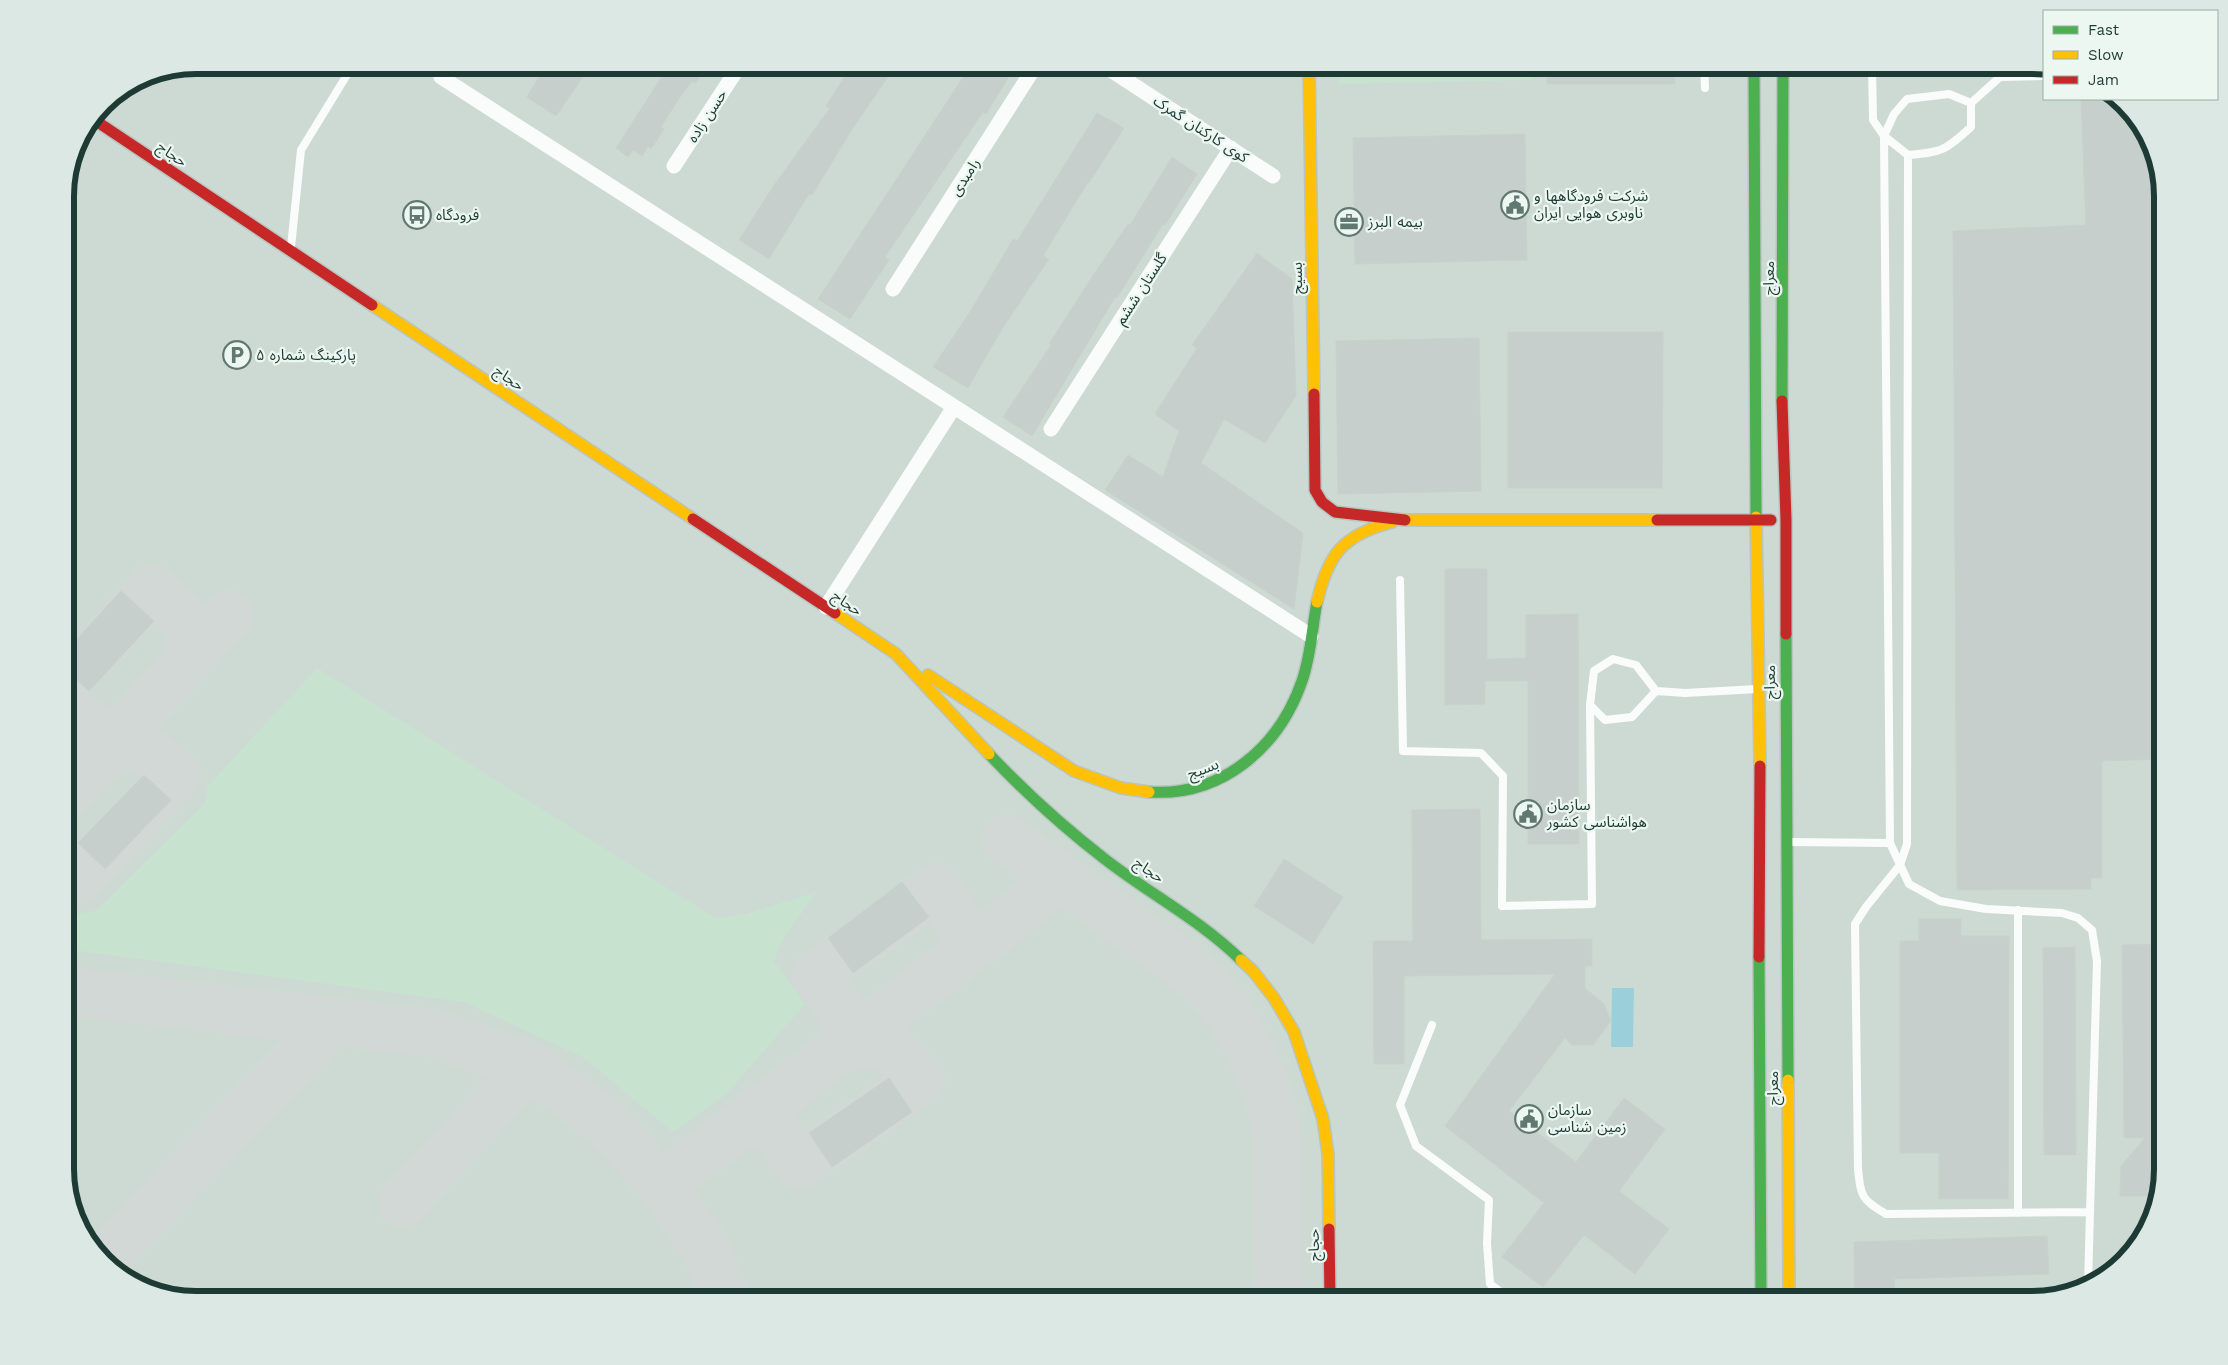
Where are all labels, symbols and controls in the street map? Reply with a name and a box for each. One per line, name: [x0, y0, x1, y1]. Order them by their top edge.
legend: [2043, 10, 2218, 100]
text: Fast: [2088, 21, 2120, 39]
text: Slow: [2088, 46, 2124, 64]
text: Jam: [2088, 71, 2119, 89]
street label: حسن زاده: [683, 86, 731, 146]
street label: کوی کارکنان گمرک: [1150, 92, 1253, 167]
street label: حجاج: [152, 137, 191, 173]
street label: رامبدی: [946, 155, 984, 199]
place label: شرکت فرودگاهها و ناوبری هوایی ایران: [1534, 187, 1648, 222]
public building icon: شرکت فرودگاهها و ناوبری هوایی ایران: [1500, 190, 1530, 220]
bus stop icon: فرودگاه: [402, 200, 432, 230]
place label: فرودگاه: [436, 206, 479, 224]
office icon: بیمه البرز: [1334, 207, 1364, 237]
place label: بیمه البرز: [1367, 213, 1423, 231]
street label: گلستان ششم: [1111, 249, 1173, 329]
street label: معراج: [1760, 261, 1781, 295]
street label: بسیج: [1288, 262, 1309, 294]
parking icon: پارکینگ شماره ۵: [222, 340, 252, 370]
place label: پارکینگ شماره ۵: [256, 346, 356, 365]
street label: حجاج: [489, 361, 528, 397]
street label: حجاج: [827, 586, 866, 622]
street label: معراج: [1761, 665, 1782, 699]
street label: بسیج: [1185, 755, 1222, 786]
place label: سازمان هواشناسی کشور: [1546, 796, 1647, 831]
public building icon: سازمان هواشناسی کشور: [1513, 799, 1543, 829]
street label: حجاج: [1129, 853, 1168, 889]
street label: معراج: [1764, 1071, 1785, 1105]
place label: سازمان زمین شناسی: [1548, 1101, 1627, 1136]
public building icon: سازمان زمین شناسی: [1514, 1104, 1544, 1134]
street label: حجاج: [1305, 1228, 1326, 1261]

